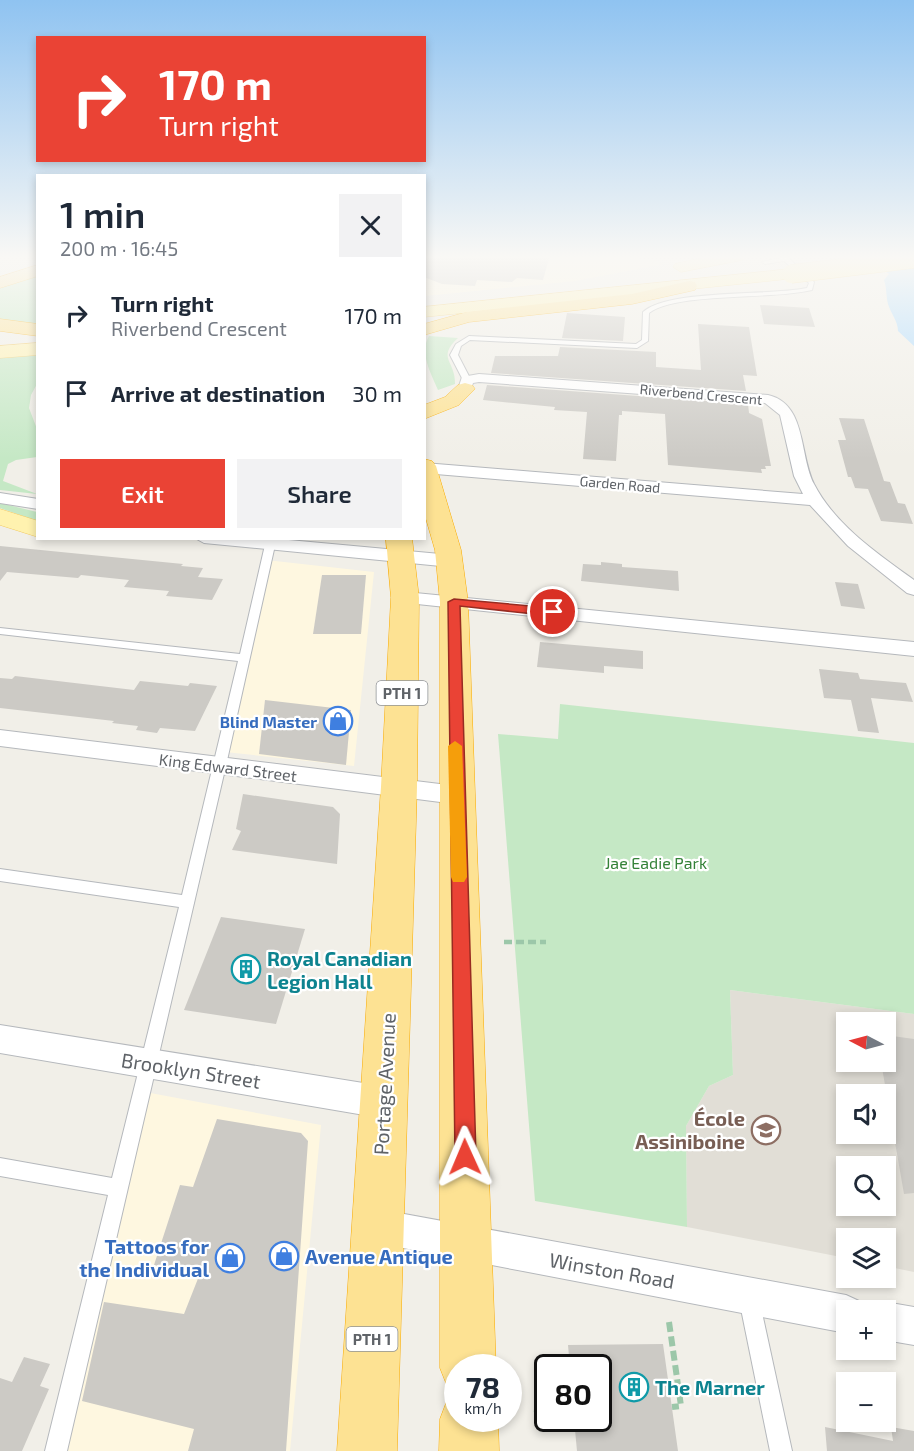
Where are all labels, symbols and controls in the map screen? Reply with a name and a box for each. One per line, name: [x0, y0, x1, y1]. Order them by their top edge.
text: 170 m: [159, 58, 272, 108]
icon: right: [60, 60, 138, 138]
text: Turn right: [159, 109, 279, 141]
text: 1 min: [60, 192, 145, 235]
button: close: [339, 194, 402, 257]
text: 200 m · 16:45: [60, 236, 178, 260]
text: Turn right: [111, 290, 213, 316]
icon: right: [60, 299, 93, 332]
text: 170 m: [345, 302, 402, 328]
text: Riverbend Crescent: [111, 316, 287, 340]
icon: arrive: [60, 377, 93, 410]
text: Arrive at destination: [111, 380, 325, 406]
text: 30 m: [352, 380, 402, 406]
street label: Riverbend Crescent: [639, 380, 763, 408]
button: Exit: [60, 459, 225, 528]
button: Share: [237, 459, 402, 528]
street label: Garden Road: [579, 472, 661, 496]
pin: [527, 586, 578, 637]
icon: arrive: [536, 595, 569, 628]
road number: PTH 1: [376, 681, 428, 705]
shop icon: Blind Master: [322, 705, 354, 737]
place label: Blind Master: [220, 712, 317, 731]
street label: King Edward Street: [158, 749, 298, 785]
park label: Jae Eadie Park: [605, 853, 707, 872]
place label: Royal Canadian Legion Hall: [267, 946, 412, 993]
building icon: Royal Canadian Legion Hall: [230, 953, 262, 985]
street label: Portage Avenue: [368, 1012, 400, 1156]
north arrow: [836, 1012, 896, 1072]
map controls: [836, 1012, 896, 1432]
street label: Brooklyn Street: [120, 1047, 263, 1093]
button: sound: [836, 1084, 896, 1144]
place label: École Assiniboine: [635, 1106, 745, 1153]
school or university icon: École Assiniboine: [750, 1114, 782, 1146]
position arrow: [433, 1125, 497, 1189]
button: search: [836, 1156, 896, 1216]
button: layers: [836, 1228, 896, 1288]
place label: Tattoos for the Individual: [79, 1234, 209, 1281]
shop icon: Avenue Antique: [268, 1240, 300, 1272]
shop icon: Tattoos for the Individual: [214, 1242, 246, 1274]
place label: Avenue Antique: [305, 1244, 453, 1268]
street label: Winston Road: [547, 1247, 677, 1293]
button: +: [836, 1300, 896, 1360]
road number: PTH 1: [346, 1327, 398, 1351]
speed limit sign: 80: [534, 1354, 612, 1432]
text: 78: [466, 1368, 500, 1404]
building icon: The Marner: [618, 1371, 650, 1403]
button: −: [836, 1372, 896, 1432]
place label: The Marner: [655, 1375, 765, 1399]
text: km/h: [464, 1399, 502, 1417]

